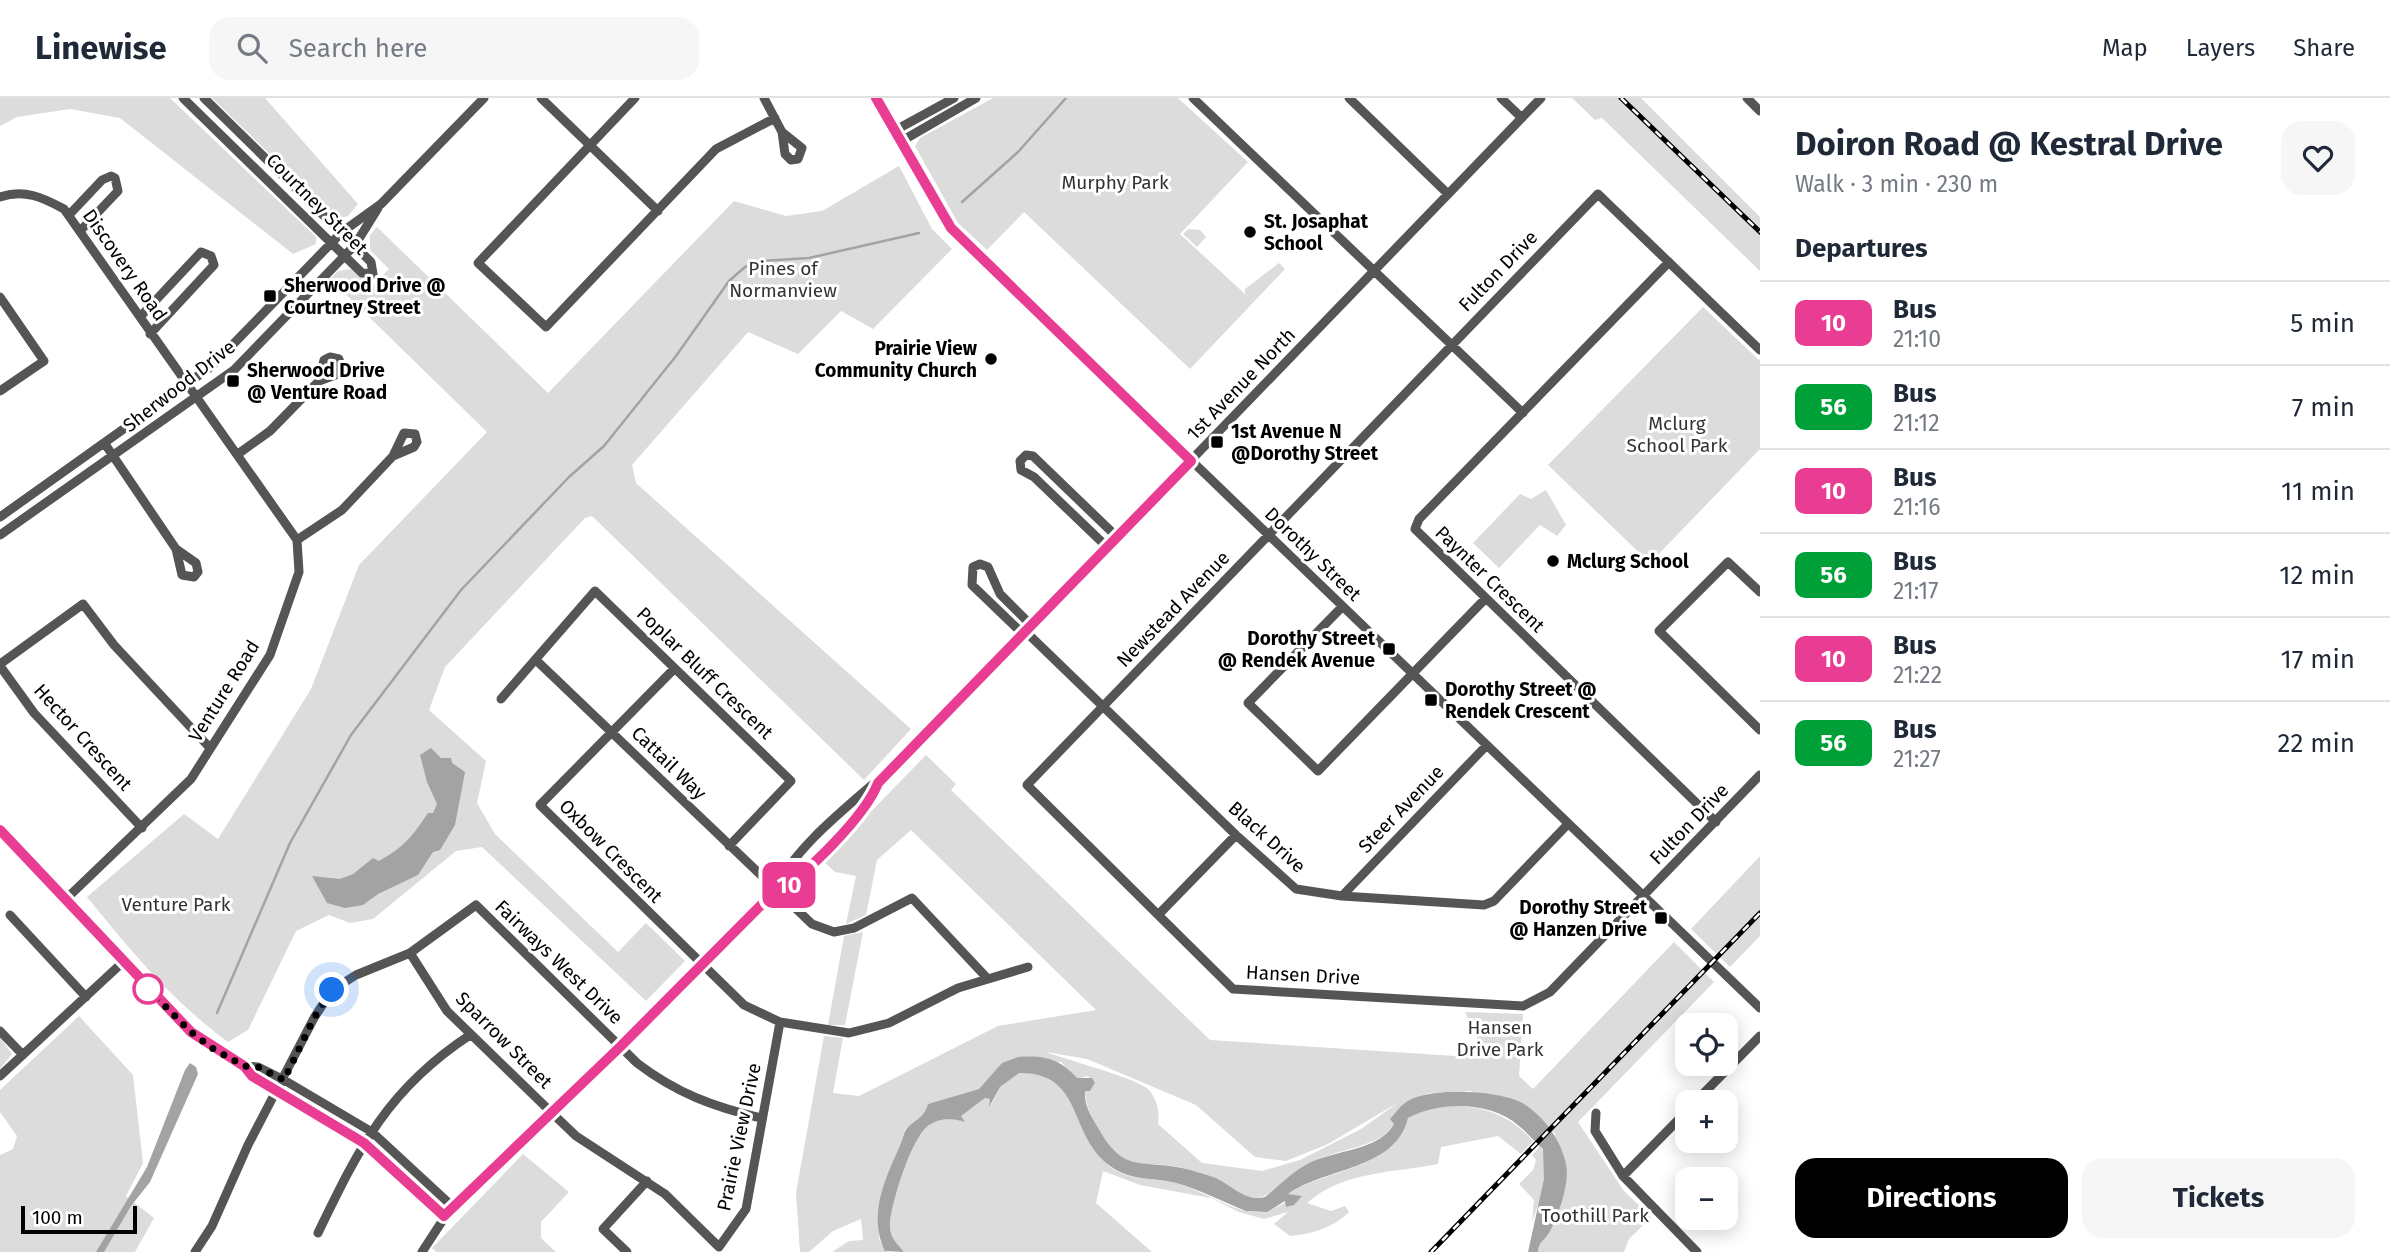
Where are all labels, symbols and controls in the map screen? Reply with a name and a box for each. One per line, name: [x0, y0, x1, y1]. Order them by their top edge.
search box: [209, 17, 699, 80]
text: Linewise: [35, 28, 167, 68]
icon: search: [233, 29, 271, 67]
text: Search here: [289, 33, 428, 64]
text: Map: [2102, 34, 2148, 62]
text: Layers: [2186, 34, 2255, 62]
text: Share: [2293, 34, 2355, 62]
button: heart: [2281, 121, 2355, 195]
text: Doiron Road @ Kestral Drive: [1795, 124, 2223, 164]
street label: Courtney Street: [262, 149, 373, 260]
text: Walk · 3 min · 230 m: [1795, 170, 1998, 198]
park label: Murphy Park: [1061, 171, 1169, 194]
street label: Discovery Road: [78, 205, 172, 325]
place label: St. Josaphat School: [1264, 210, 1369, 255]
marker: St. Josaphat School: [1242, 224, 1258, 240]
street label: Fulton Drive: [1454, 226, 1542, 316]
text: Departures: [1795, 233, 1928, 264]
park label: Pines of Normanview: [729, 257, 837, 302]
place label: Sherwood Drive @ Courtney Street: [284, 274, 446, 319]
marker: Sherwood Drive @ Courtney Street: [262, 288, 278, 304]
text: Bus: [1893, 294, 1936, 325]
text: 5 min: [2290, 308, 2355, 339]
text: 10: [1821, 309, 1846, 337]
street label: 1st Avenue North: [1182, 323, 1300, 445]
text: 21:10: [1893, 325, 1941, 353]
street label: Sherwood Drive: [118, 335, 240, 437]
place label: Prairie View Community Church: [815, 337, 978, 382]
marker: Prairie View Community Church: [983, 351, 999, 367]
place label: Sherwood Drive @ Venture Road: [247, 359, 387, 404]
marker: Sherwood Drive @ Venture Road: [225, 373, 241, 389]
text: Bus: [1893, 378, 1936, 409]
text: 7 min: [2292, 392, 2355, 423]
text: 56: [1820, 393, 1847, 421]
text: 21:12: [1893, 409, 1940, 437]
park label: Mclurg School Park: [1627, 412, 1728, 457]
place label: 1st Avenue N @Dorothy Street: [1231, 420, 1379, 465]
marker: 1st Avenue N @Dorothy Street: [1209, 434, 1225, 450]
text: Bus: [1893, 462, 1936, 493]
text: 11 min: [2281, 476, 2355, 507]
text: 10: [1821, 477, 1846, 505]
text: 21:16: [1893, 493, 1941, 521]
street label: Dorothy Street: [1260, 502, 1366, 606]
street label: Paynter Crescent: [1430, 521, 1550, 637]
street label: Newstead Avenue: [1112, 546, 1234, 672]
text: Bus: [1893, 546, 1936, 577]
place label: Mclurg School: [1567, 550, 1689, 573]
marker: Mclurg School: [1545, 553, 1561, 569]
text: 12 min: [2279, 560, 2355, 591]
text: 56: [1820, 561, 1847, 589]
text: 21:17: [1893, 577, 1939, 605]
street label: Poplar Bluff Crescent: [632, 602, 778, 744]
place label: Dorothy Street @ Rendek Avenue: [1218, 627, 1376, 672]
text: Bus: [1893, 630, 1936, 661]
street label: Venture Road: [184, 636, 264, 746]
marker: Dorothy Street @ Rendek Avenue: [1381, 641, 1397, 657]
text: 17 min: [2280, 644, 2355, 675]
text: 10: [1821, 645, 1846, 673]
text: 21:22: [1893, 661, 1942, 689]
place label: Dorothy Street @ Rendek Crescent: [1445, 678, 1597, 723]
street label: Hector Crescent: [29, 679, 137, 795]
marker: Dorothy Street @ Rendek Crescent: [1423, 692, 1439, 708]
text: Bus: [1893, 714, 1936, 745]
street label: Cattail Way: [627, 722, 712, 805]
text: 22 min: [2278, 728, 2355, 759]
text: 56: [1820, 729, 1847, 757]
text: 21:27: [1893, 745, 1941, 773]
street label: Steer Avenue: [1353, 760, 1449, 858]
street label: Fulton Drive: [1645, 779, 1733, 869]
street label: Oxbow Crescent: [555, 795, 668, 908]
street label: Black Drive: [1224, 796, 1310, 878]
line badge: 10: [758, 862, 820, 908]
text: 10: [776, 871, 802, 899]
park label: Venture Park: [121, 893, 231, 916]
street label: Fairways West Drive: [490, 895, 628, 1029]
place label: Dorothy Street @ Hanzen Drive: [1509, 896, 1648, 941]
marker: Dorothy Street @ Hanzen Drive: [1653, 910, 1669, 926]
street label: Hansen Drive: [1245, 961, 1361, 989]
your location: [314, 972, 349, 1007]
unlabelled marker: [133, 974, 163, 1004]
street label: Sparrow Street: [451, 987, 557, 1093]
map controls: [1675, 1013, 1738, 1230]
button: locate: [1675, 1013, 1738, 1076]
park label: Hansen Drive Park: [1457, 1016, 1544, 1061]
street label: Prairie View Drive: [712, 1061, 766, 1213]
button: +: [1675, 1090, 1738, 1153]
button: Directions: [1795, 1158, 2068, 1238]
button: Tickets: [2082, 1158, 2355, 1238]
button: −: [1675, 1167, 1738, 1230]
scale bar: [21, 1203, 136, 1235]
park label: Toothill Park: [1541, 1204, 1649, 1227]
text: 100 m: [32, 1206, 83, 1229]

